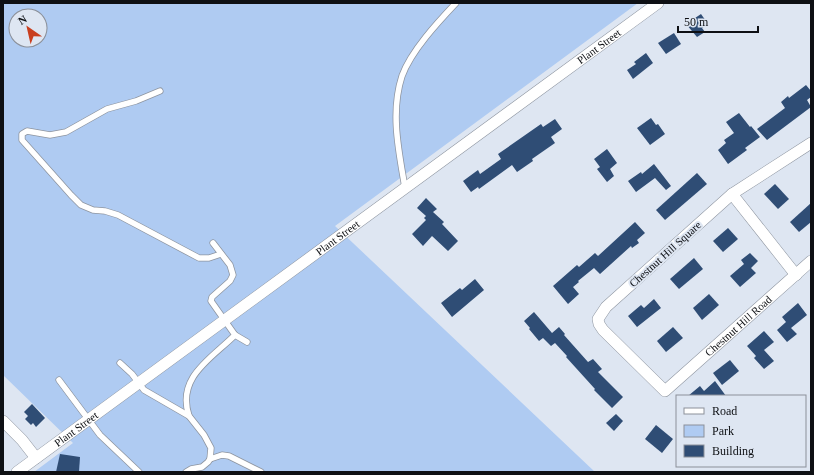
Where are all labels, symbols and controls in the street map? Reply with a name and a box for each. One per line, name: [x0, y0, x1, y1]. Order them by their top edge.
north arrow: [8, 8, 48, 48]
scale bar: [678, 8, 758, 34]
text: N: [16, 12, 29, 27]
text: 50 m: [684, 15, 709, 29]
street label: Plant Street: [575, 26, 623, 66]
street label: Plant Street: [313, 218, 362, 258]
street label: Chestnut Hill Square: [627, 219, 703, 289]
street label: Chestnut Hill Road: [702, 293, 774, 359]
legend: [676, 395, 806, 467]
text: Road: [712, 404, 737, 418]
street label: Plant Street: [52, 409, 100, 449]
text: Park: [712, 424, 734, 438]
text: Building: [712, 444, 754, 458]

